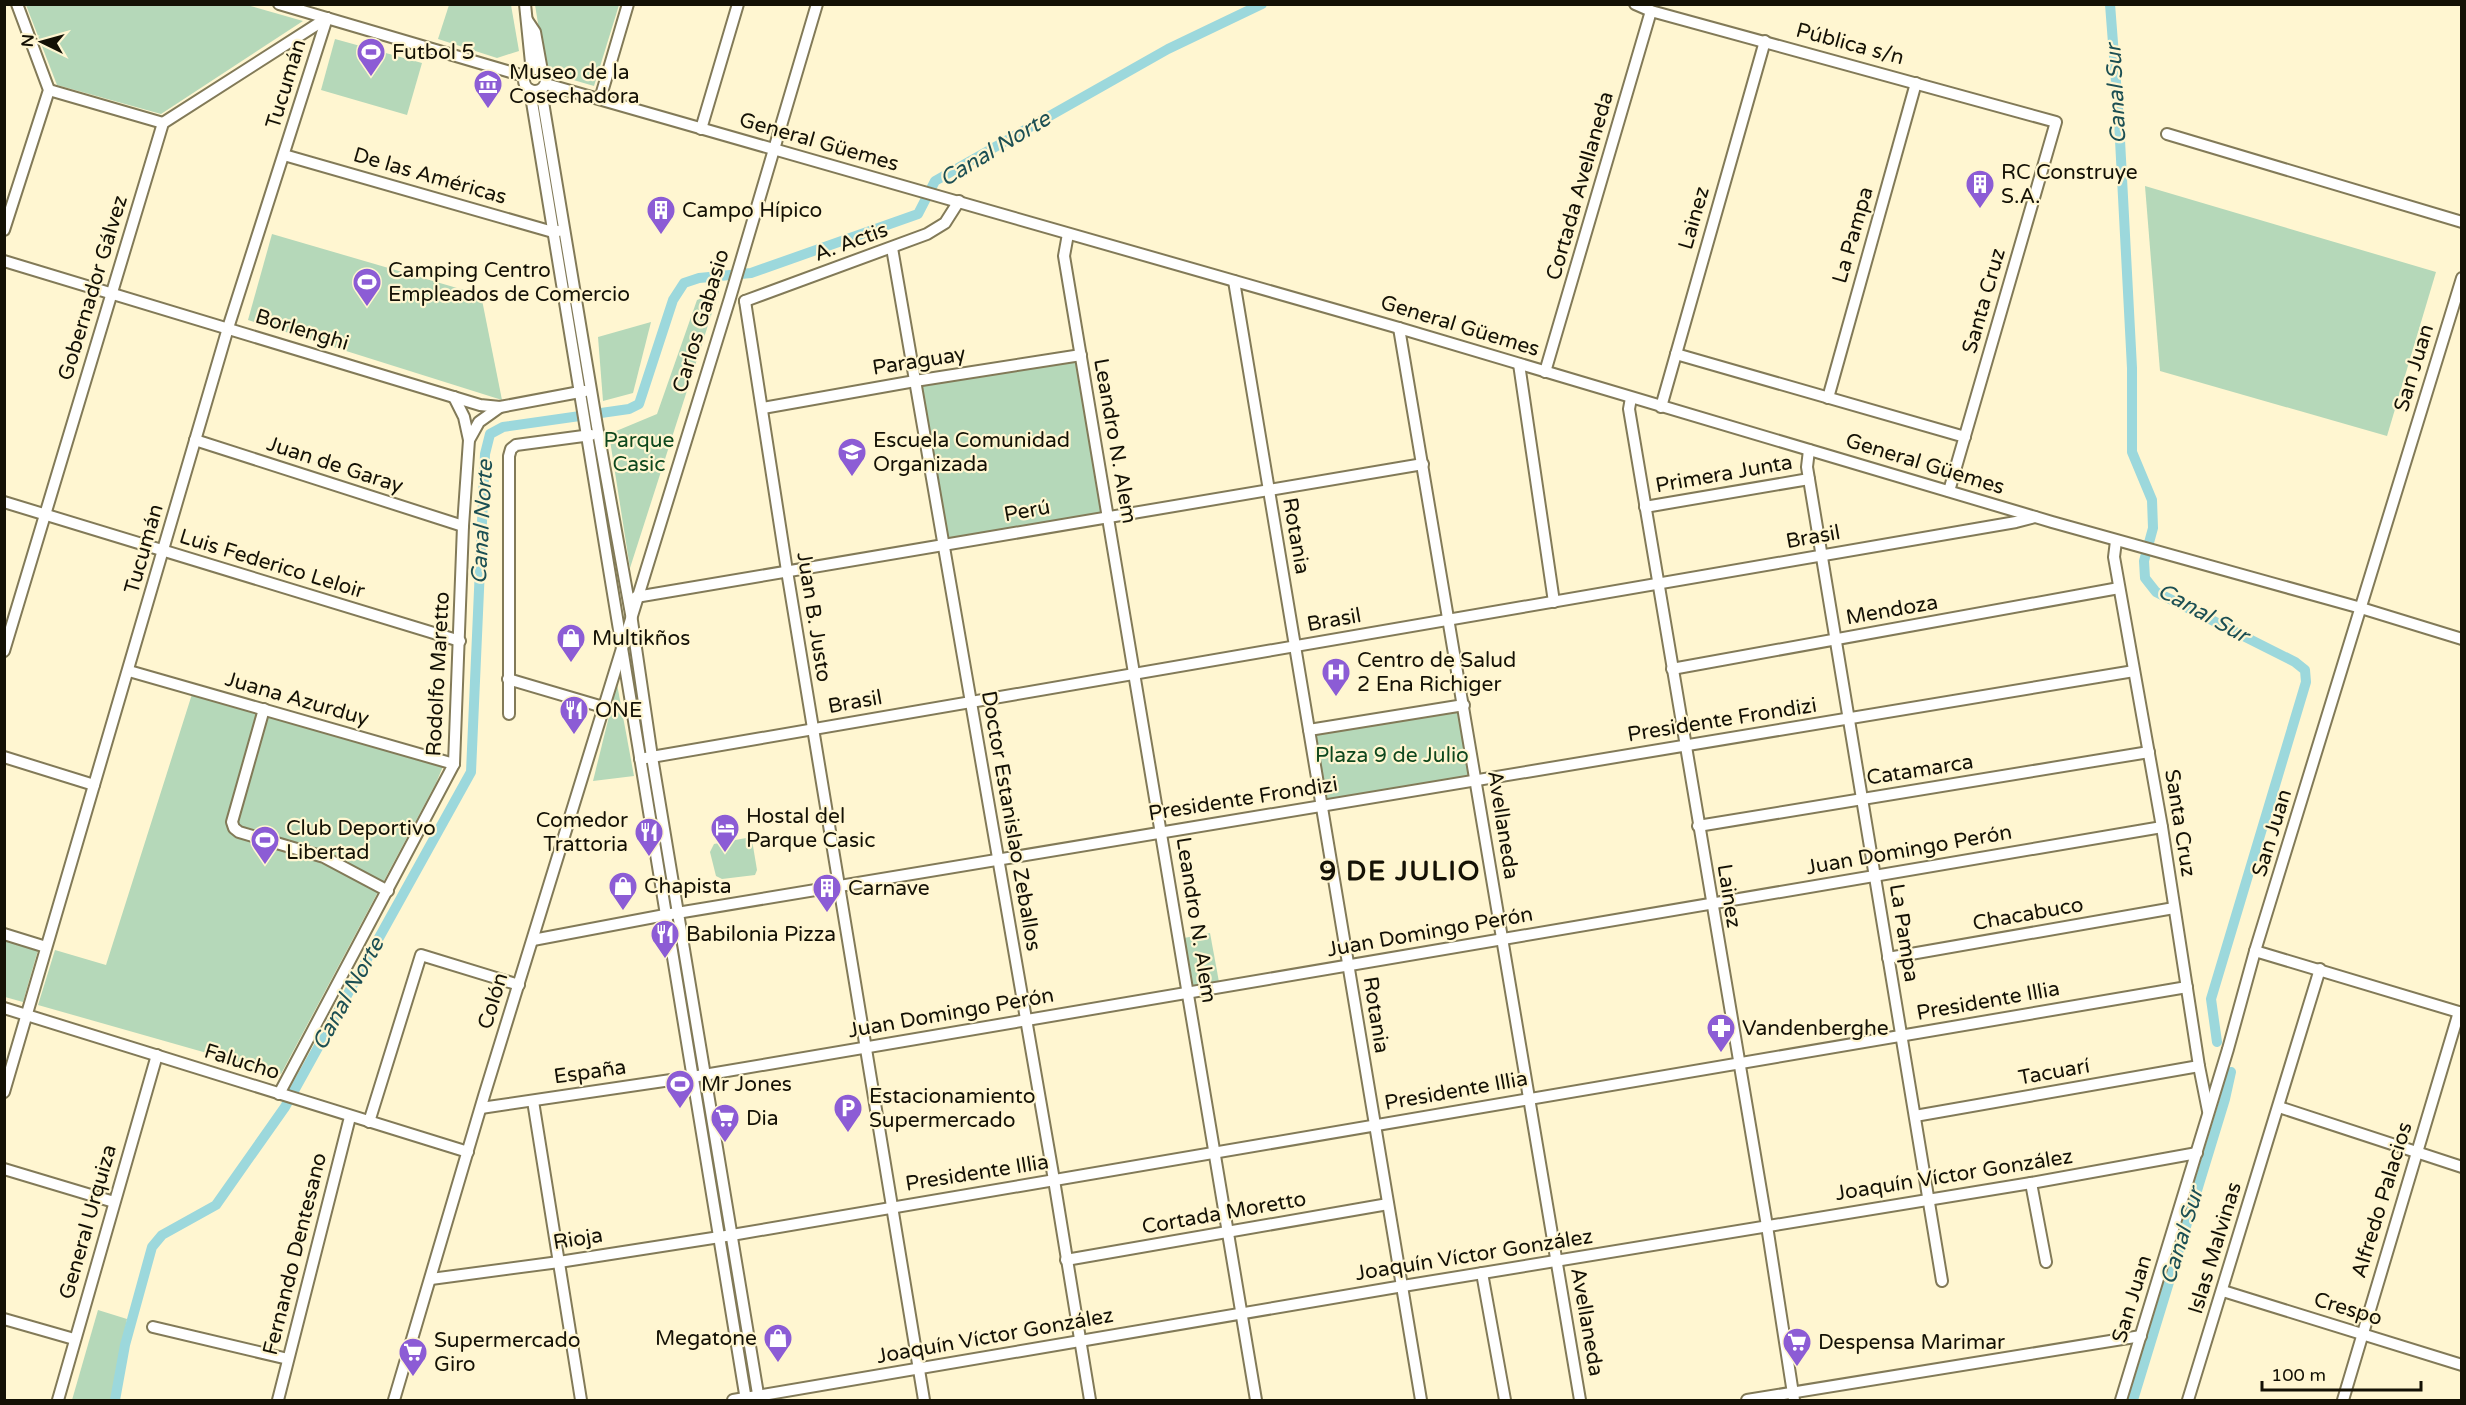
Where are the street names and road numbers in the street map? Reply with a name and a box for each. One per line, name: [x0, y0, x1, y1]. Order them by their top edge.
street label: Pública s/n: [1793, 18, 1907, 70]
street label: Tucumán: [261, 36, 311, 132]
street label: Cortada Avellaneda: [1541, 89, 1619, 283]
street label: General Güemes: [736, 107, 902, 177]
street label: De las Américas: [350, 142, 510, 210]
street label: Lainez: [1673, 184, 1715, 252]
street label: La Pampa: [1827, 184, 1879, 286]
street label: Gobernador Gálvez: [53, 192, 133, 384]
street label: A. Actis: [811, 217, 891, 267]
street label: Carlos Gabasio: [667, 246, 735, 396]
street label: Santa Cruz: [1957, 246, 2011, 356]
street label: General Güemes: [1378, 290, 1542, 362]
street label: Borlenghi: [252, 304, 352, 356]
street label: San Juan: [2389, 321, 2439, 415]
street label: Paraguay: [871, 341, 967, 381]
street label: Leandro N. Alem: [1088, 356, 1142, 526]
street label: General Güemes: [1843, 428, 2007, 500]
street label: Juan de Garay: [264, 431, 406, 499]
street label: Primera Junta: [1654, 450, 1794, 498]
street label: Perú: [1002, 495, 1052, 527]
street label: Rotania: [1277, 496, 1315, 576]
street label: Tucumán: [119, 501, 169, 597]
street label: Brasil: [1784, 520, 1842, 554]
street label: Luis Federico Leloir: [176, 524, 368, 604]
street label: Juan B. Justo: [791, 550, 837, 684]
street label: Mendoza: [1844, 590, 1940, 630]
street label: Rodolfo Maretto: [421, 591, 455, 757]
street label: Brasil: [1305, 603, 1363, 637]
street label: Juana Azurduy: [222, 667, 372, 731]
street label: Brasil: [826, 685, 884, 719]
street label: Doctor Estanislao Zeballos: [976, 689, 1046, 953]
street label: Presidente Frondizi: [1626, 693, 1818, 747]
street label: Catamarca: [1865, 749, 1975, 791]
street label: Santa Cruz: [2159, 768, 2201, 878]
street label: Avellaneda: [1482, 769, 1524, 881]
street label: Presidente Frondizi: [1147, 772, 1339, 826]
street label: San Juan: [2247, 786, 2297, 880]
street label: Juan Domingo Perón: [1804, 820, 2014, 880]
street label: Leandro N. Alem: [1171, 835, 1221, 1005]
street label: Lainez: [1712, 862, 1746, 930]
street label: La Pampa: [1884, 882, 1924, 984]
street label: Chacabuco: [1971, 892, 2085, 936]
street label: Juan Domingo Perón: [1325, 902, 1535, 962]
street label: Colón: [473, 970, 513, 1032]
street label: Rotania: [1358, 975, 1394, 1055]
street label: Presidente Illia: [1914, 976, 2062, 1026]
street label: Juan Domingo Perón: [846, 983, 1056, 1043]
street label: Falucho: [201, 1039, 283, 1085]
street label: Tacuarí: [2016, 1053, 2092, 1091]
street label: España: [552, 1055, 628, 1089]
street label: Presidente Illia: [1382, 1066, 1530, 1116]
street label: Alfredo Palacios: [2346, 1119, 2418, 1281]
street label: General Urquiza: [54, 1142, 122, 1302]
street label: Joaquín Víctor González: [1833, 1144, 2075, 1206]
street label: Presidente Illia: [903, 1149, 1051, 1197]
street label: Fernando Dentesano: [258, 1150, 332, 1358]
street label: Islas Malvinas: [2183, 1179, 2247, 1317]
street label: Cortada Moretto: [1140, 1186, 1308, 1240]
street label: Rioja: [551, 1223, 605, 1255]
street label: Joaquín Víctor González: [1353, 1224, 1595, 1286]
street label: San Juan: [2107, 1252, 2157, 1346]
street label: Avellaneda: [1565, 1266, 1609, 1378]
street label: Crespo: [2311, 1287, 2385, 1331]
street label: Joaquín Víctor González: [875, 1303, 1115, 1369]

